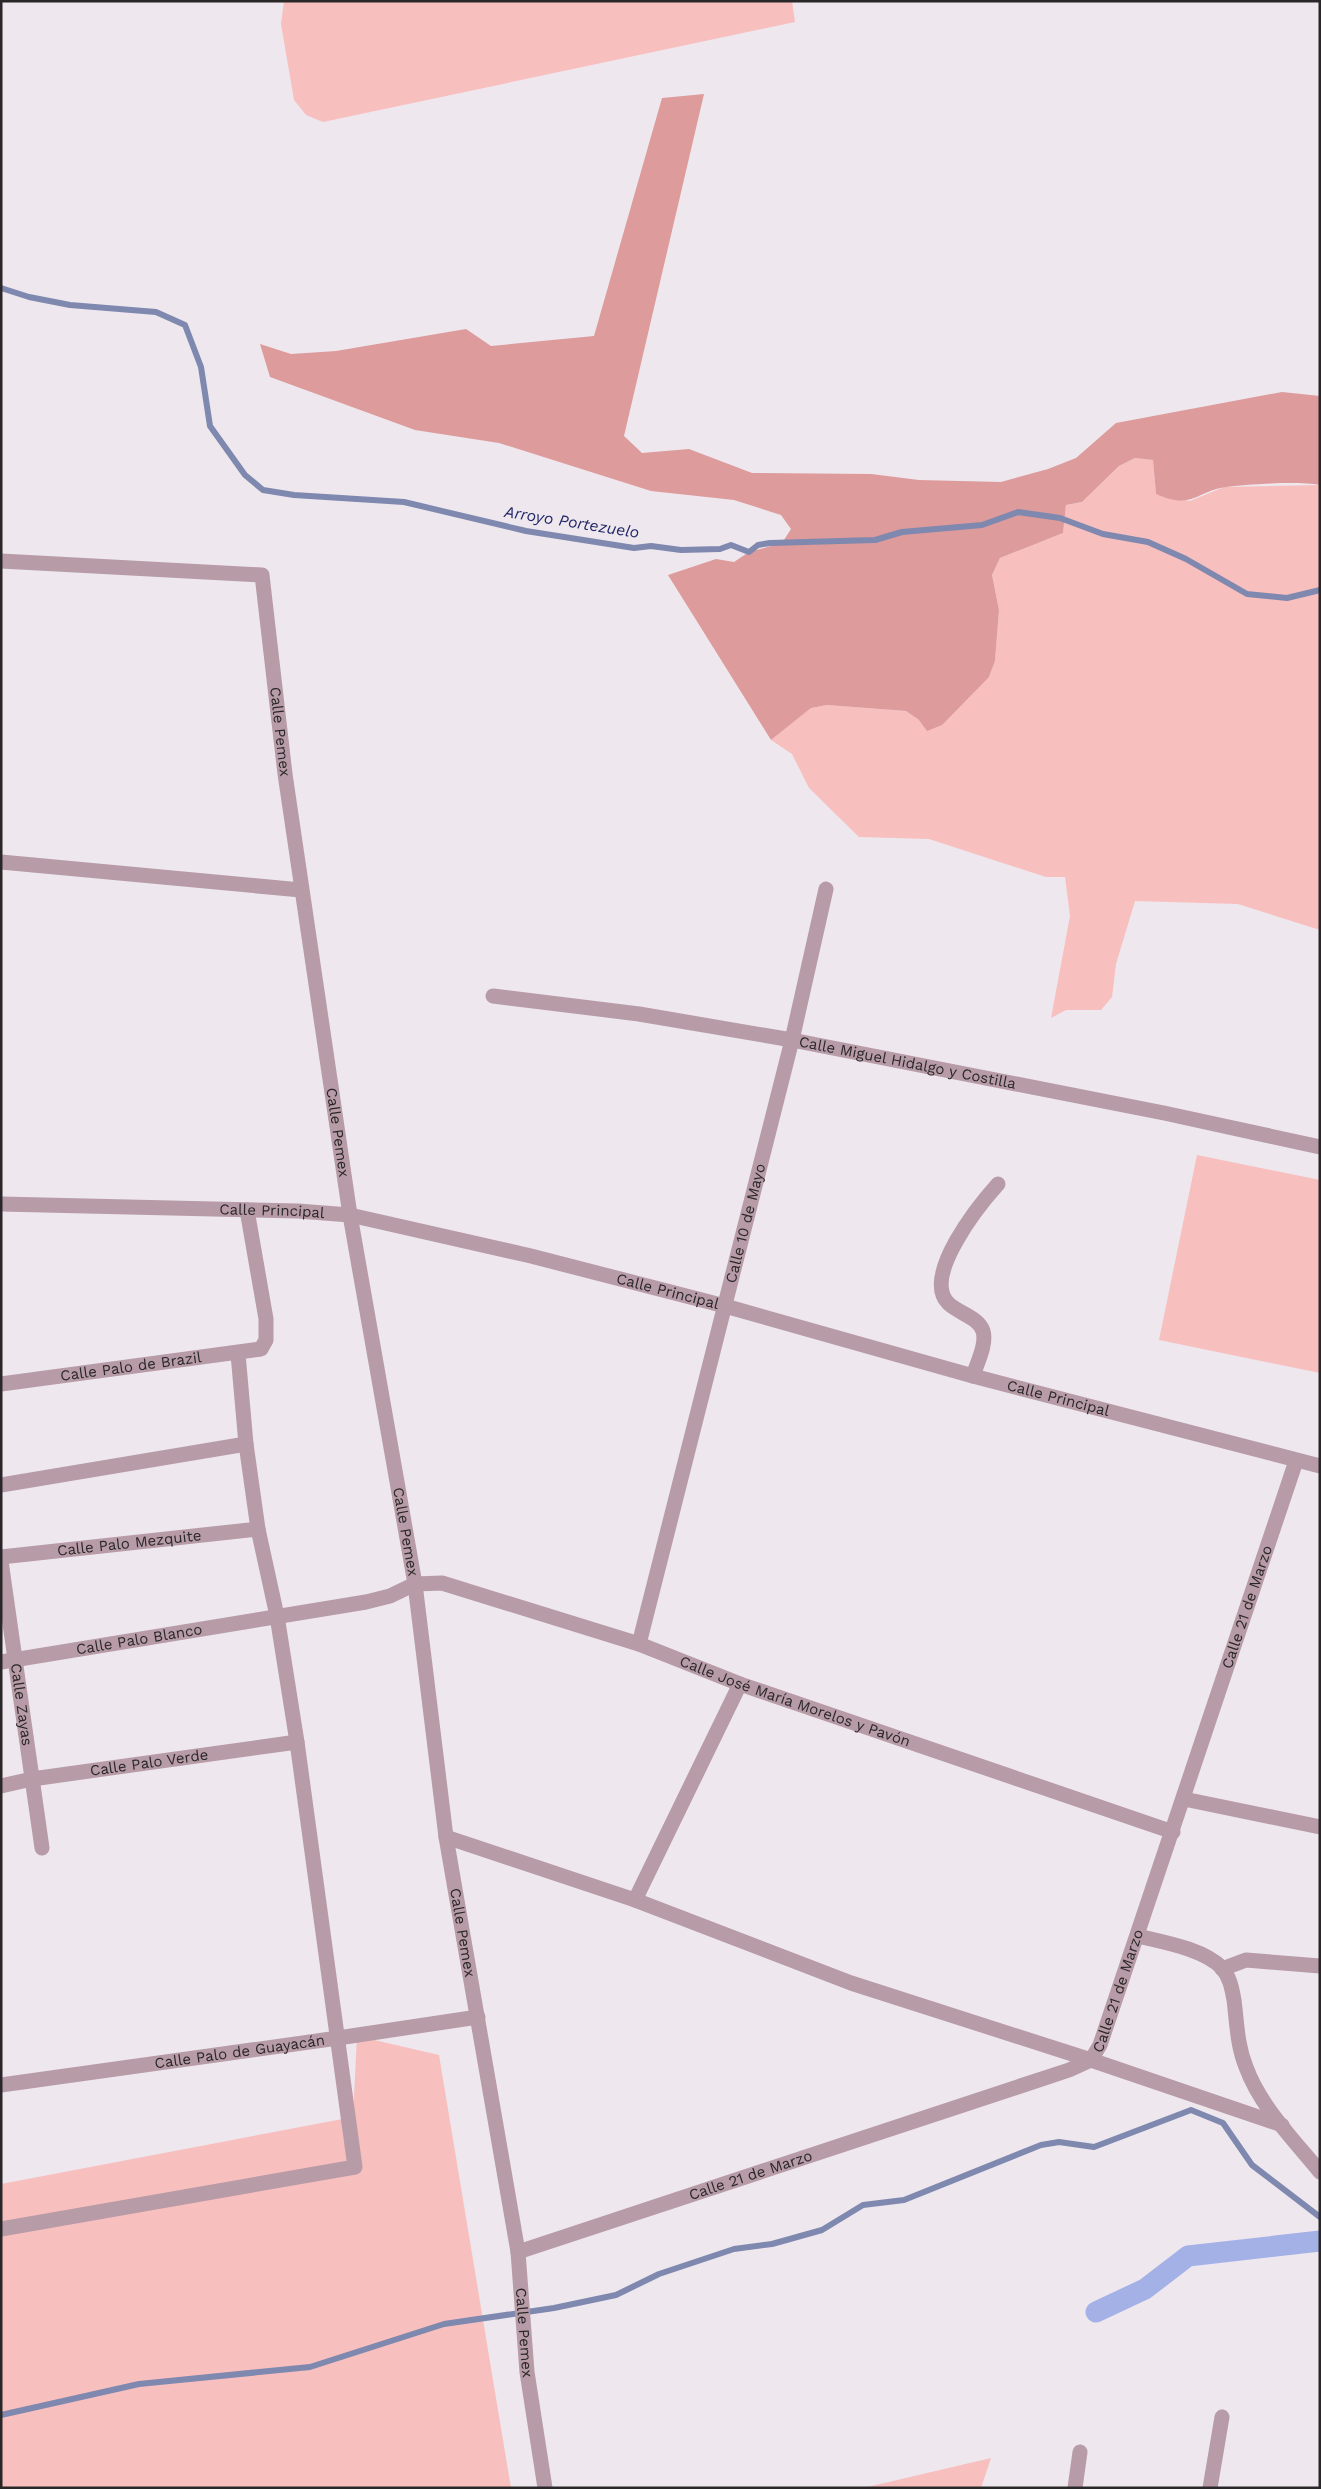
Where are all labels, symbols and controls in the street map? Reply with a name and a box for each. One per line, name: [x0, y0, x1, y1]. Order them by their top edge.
water label: Arroyo Portezuelo: [502, 502, 641, 542]
street label: Calle Pemex: [266, 686, 294, 777]
street label: Calle Miguel Hidalgo y Costilla: [798, 1033, 1018, 1093]
street label: Calle Pemex: [322, 1087, 353, 1178]
street label: Calle 10 de Mayo: [722, 1162, 769, 1285]
street label: Calle Principal: [219, 1200, 326, 1222]
street label: Calle Principal: [615, 1269, 721, 1313]
street label: Calle Palo de Brazil: [59, 1348, 203, 1385]
street label: Calle Principal: [1005, 1376, 1112, 1420]
street label: Calle Pemex: [389, 1486, 422, 1578]
street label: Calle Palo Mezquite: [56, 1526, 202, 1560]
street label: Calle 21 de Marzo: [1218, 1543, 1276, 1671]
street label: Calle Palo Blanco: [75, 1620, 204, 1659]
street label: Calle José María Morelos y Pavón: [677, 1652, 913, 1751]
street label: Calle Zayas: [7, 1662, 36, 1747]
street label: Calle Palo Verde: [89, 1745, 209, 1780]
street label: Calle Pemex: [446, 1887, 479, 1978]
street label: Calle 21 de Marzo: [1088, 1927, 1147, 2056]
street label: Calle Palo de Guayacán: [153, 2031, 326, 2072]
street label: Calle 21 de Marzo: [687, 2146, 815, 2204]
street label: Calle Pemex: [512, 2287, 537, 2379]

